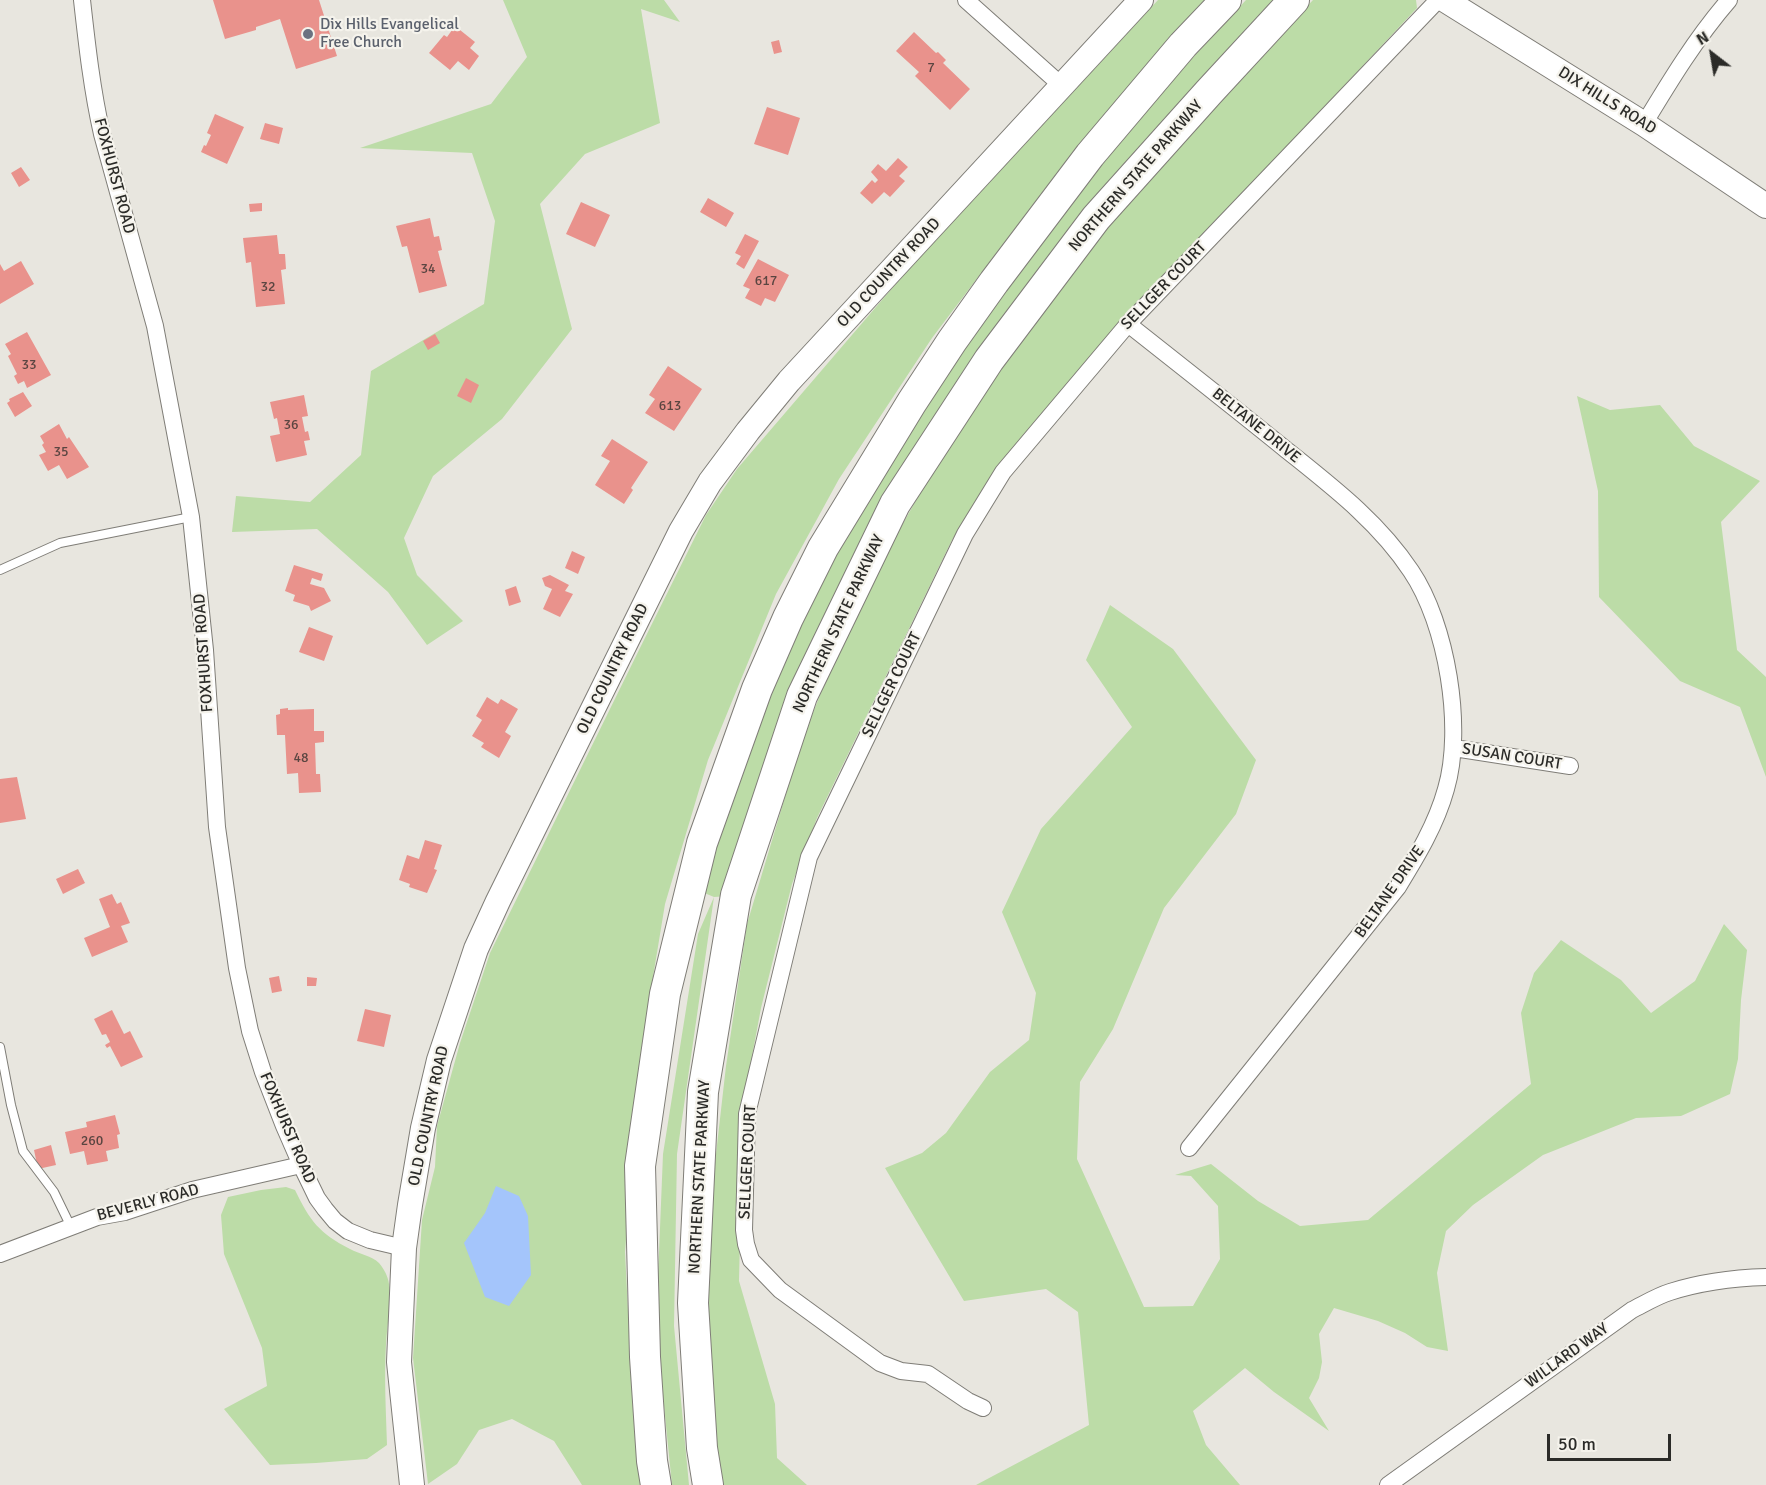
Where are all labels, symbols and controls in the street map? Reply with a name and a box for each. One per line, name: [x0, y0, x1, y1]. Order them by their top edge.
place label: Dix Hills Evangelical Free Church: [320, 15, 459, 53]
north arrow: [1682, 24, 1742, 84]
marker: Dix Hills Evangelical Free Church: [301, 27, 315, 41]
text: N: [1693, 27, 1713, 50]
house number: 7: [927, 60, 935, 76]
street label: DIX HILLS ROAD: [1554, 63, 1660, 139]
street label: NORTHERN STATE PARKWAY: [1065, 96, 1207, 256]
street label: FOXHURST ROAD: [89, 116, 139, 236]
street label: OLD COUNTRY ROAD: [833, 214, 945, 332]
street label: SELLGER COURT: [1117, 238, 1211, 334]
house number: 34: [420, 261, 436, 277]
house number: 617: [755, 273, 777, 289]
house number: 32: [260, 279, 276, 295]
house number: 33: [21, 357, 37, 373]
street label: BELTANE DRIVE: [1208, 384, 1304, 468]
house number: 613: [659, 398, 681, 414]
house number: 36: [283, 417, 299, 433]
house number: 35: [53, 444, 69, 460]
street label: NORTHERN STATE PARKWAY: [789, 532, 889, 716]
street label: FOXHURST ROAD: [190, 593, 218, 713]
street label: OLD COUNTRY ROAD: [573, 601, 653, 737]
street label: SELLGER COURT: [858, 629, 926, 741]
street label: SUSAN COURT: [1461, 740, 1563, 774]
house number: 48: [293, 750, 309, 766]
street label: BELTANE DRIVE: [1351, 842, 1429, 942]
street label: OLD COUNTRY ROAD: [405, 1044, 453, 1188]
street label: FOXHURST ROAD: [255, 1070, 319, 1186]
street label: NORTHERN STATE PARKWAY: [685, 1079, 715, 1275]
street label: SELLGER COURT: [735, 1104, 761, 1220]
house number: 260: [81, 1133, 103, 1149]
street label: BEVERLY ROAD: [95, 1180, 201, 1226]
street label: WILLARD WAY: [1522, 1319, 1612, 1393]
scale bar: [1550, 1422, 1674, 1460]
text: 50 m: [1558, 1433, 1596, 1455]

